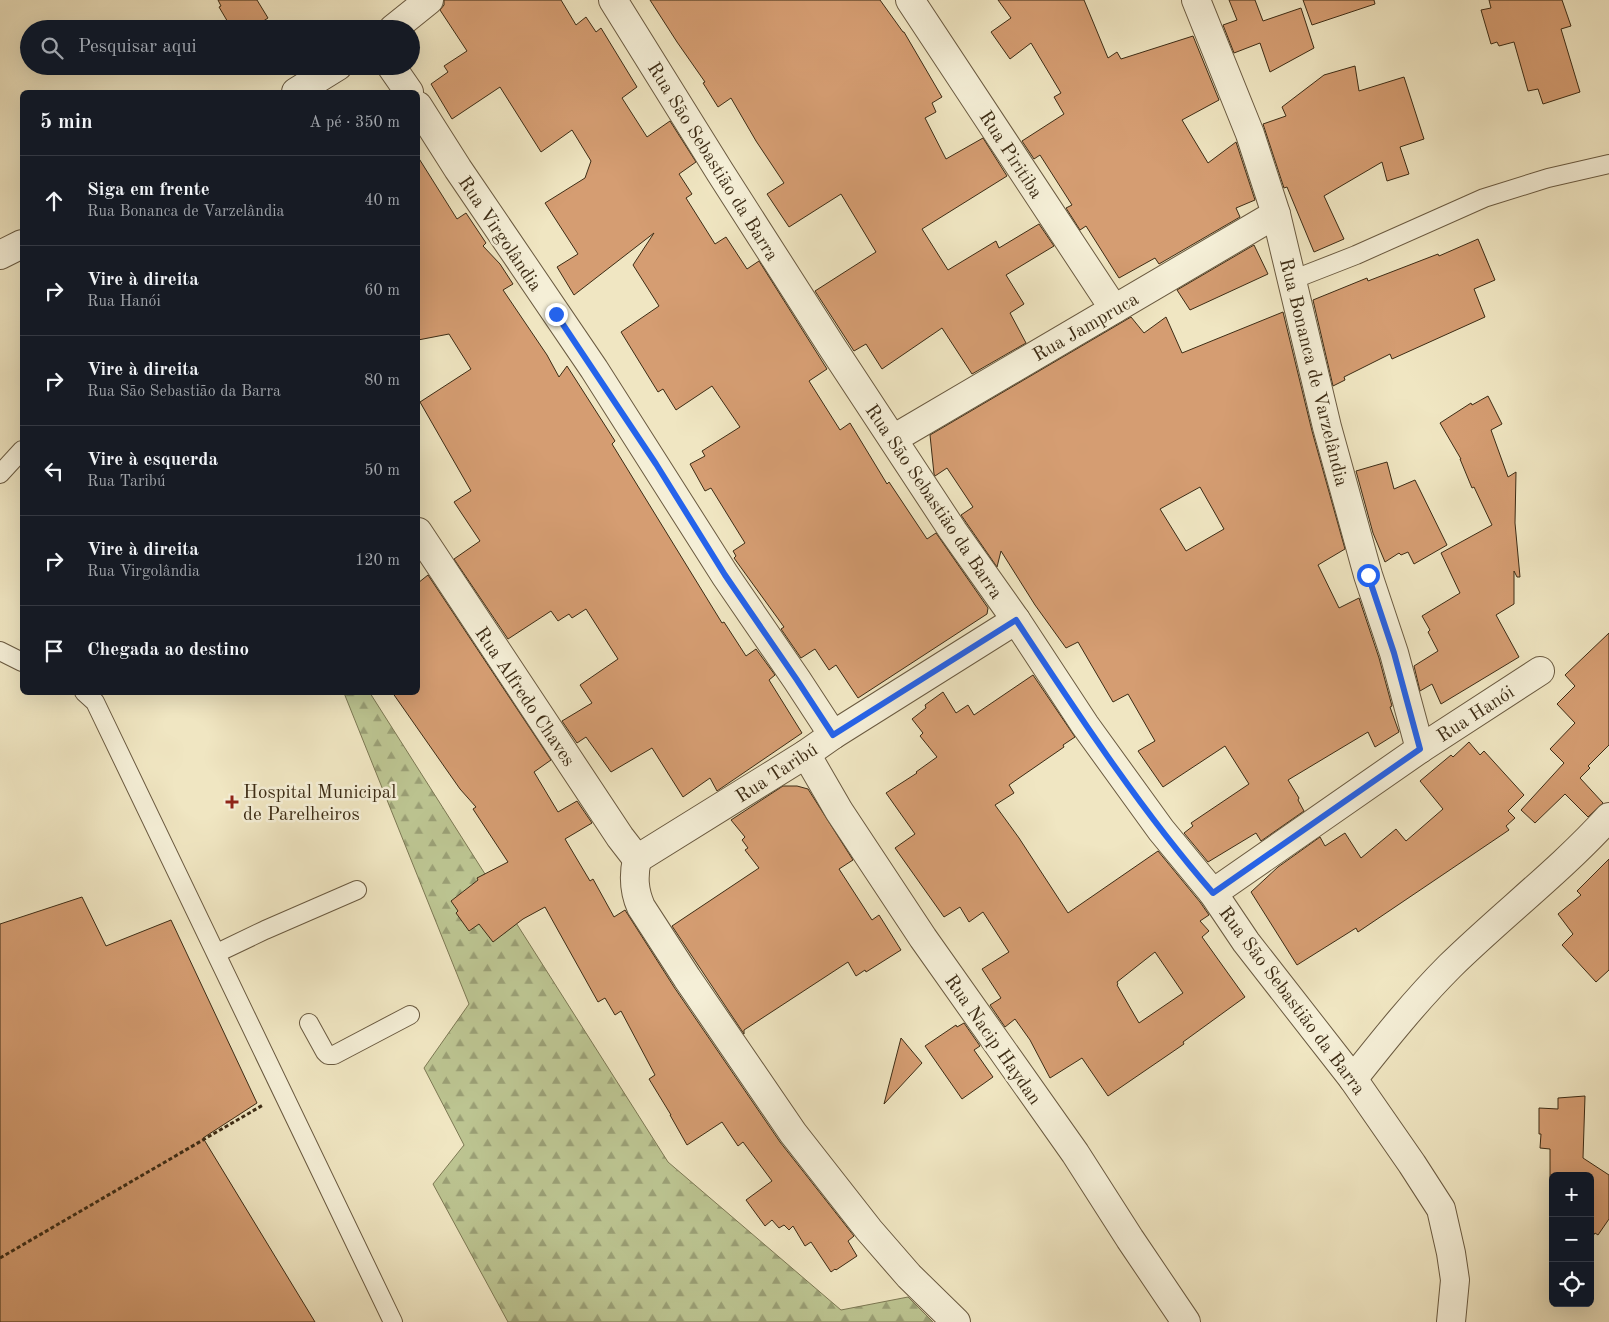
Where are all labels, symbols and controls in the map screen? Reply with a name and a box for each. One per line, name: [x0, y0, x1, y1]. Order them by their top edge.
search box: [20, 20, 420, 75]
icon: search: [38, 34, 66, 62]
text: Pesquisar aqui: [78, 38, 197, 57]
street label: Rua São Sebastião da Barra: [643, 60, 781, 266]
street label: Rua Piritiba: [975, 108, 1046, 203]
text: 5 min: [40, 112, 93, 133]
text: A pé · 350 m: [309, 115, 400, 131]
street label: Rua Virgolândia: [454, 173, 545, 296]
text: Siga em frente: [87, 181, 210, 200]
icon: ahead: [40, 187, 68, 215]
text: 40 m: [364, 193, 400, 209]
text: Rua Bonanca de Varzelândia: [87, 204, 284, 220]
street label: Rua Bonanca de Varzelândia: [1275, 257, 1350, 489]
text: Vire à direita: [87, 271, 199, 290]
icon: right: [40, 277, 68, 305]
text: 60 m: [364, 283, 400, 299]
street label: Rua Jampruca: [1030, 290, 1143, 366]
text: Rua Hanói: [87, 294, 161, 310]
route end: [545, 303, 568, 326]
text: Vire à direita: [87, 361, 199, 380]
icon: right: [40, 367, 68, 395]
text: 80 m: [364, 373, 400, 389]
text: Rua São Sebastião da Barra: [87, 384, 281, 400]
street label: Rua São Sebastião da Barra: [861, 402, 1006, 604]
text: Vire à esquerda: [87, 451, 218, 470]
icon: left: [40, 457, 68, 485]
text: 50 m: [364, 463, 400, 479]
text: Rua Taribú: [87, 474, 166, 490]
text: Vire à direita: [87, 541, 199, 560]
icon: right: [40, 547, 68, 575]
text: 120 m: [355, 553, 400, 569]
text: Rua Virgolândia: [87, 564, 200, 580]
route start: [1357, 564, 1380, 587]
street label: Rua Alfredo Chaves: [470, 624, 578, 771]
icon: arrive: [40, 637, 68, 665]
text: Chegada ao destino: [87, 641, 249, 660]
street label: Rua Hanói: [1434, 683, 1518, 747]
street label: Rua Taribú: [733, 741, 822, 807]
place label: Hospital Municipal de Parelheiros: [243, 784, 396, 825]
marker: Hospital Municipal de Parelheiros: [225, 795, 239, 809]
street label: Rua São Sebastião da Barra: [1214, 904, 1368, 1100]
street label: Rua Nacip Haydan: [940, 972, 1044, 1109]
map controls: [1549, 1172, 1594, 1307]
button: +: [1549, 1172, 1594, 1217]
button: −: [1549, 1217, 1594, 1262]
button: locate: [1549, 1262, 1594, 1307]

